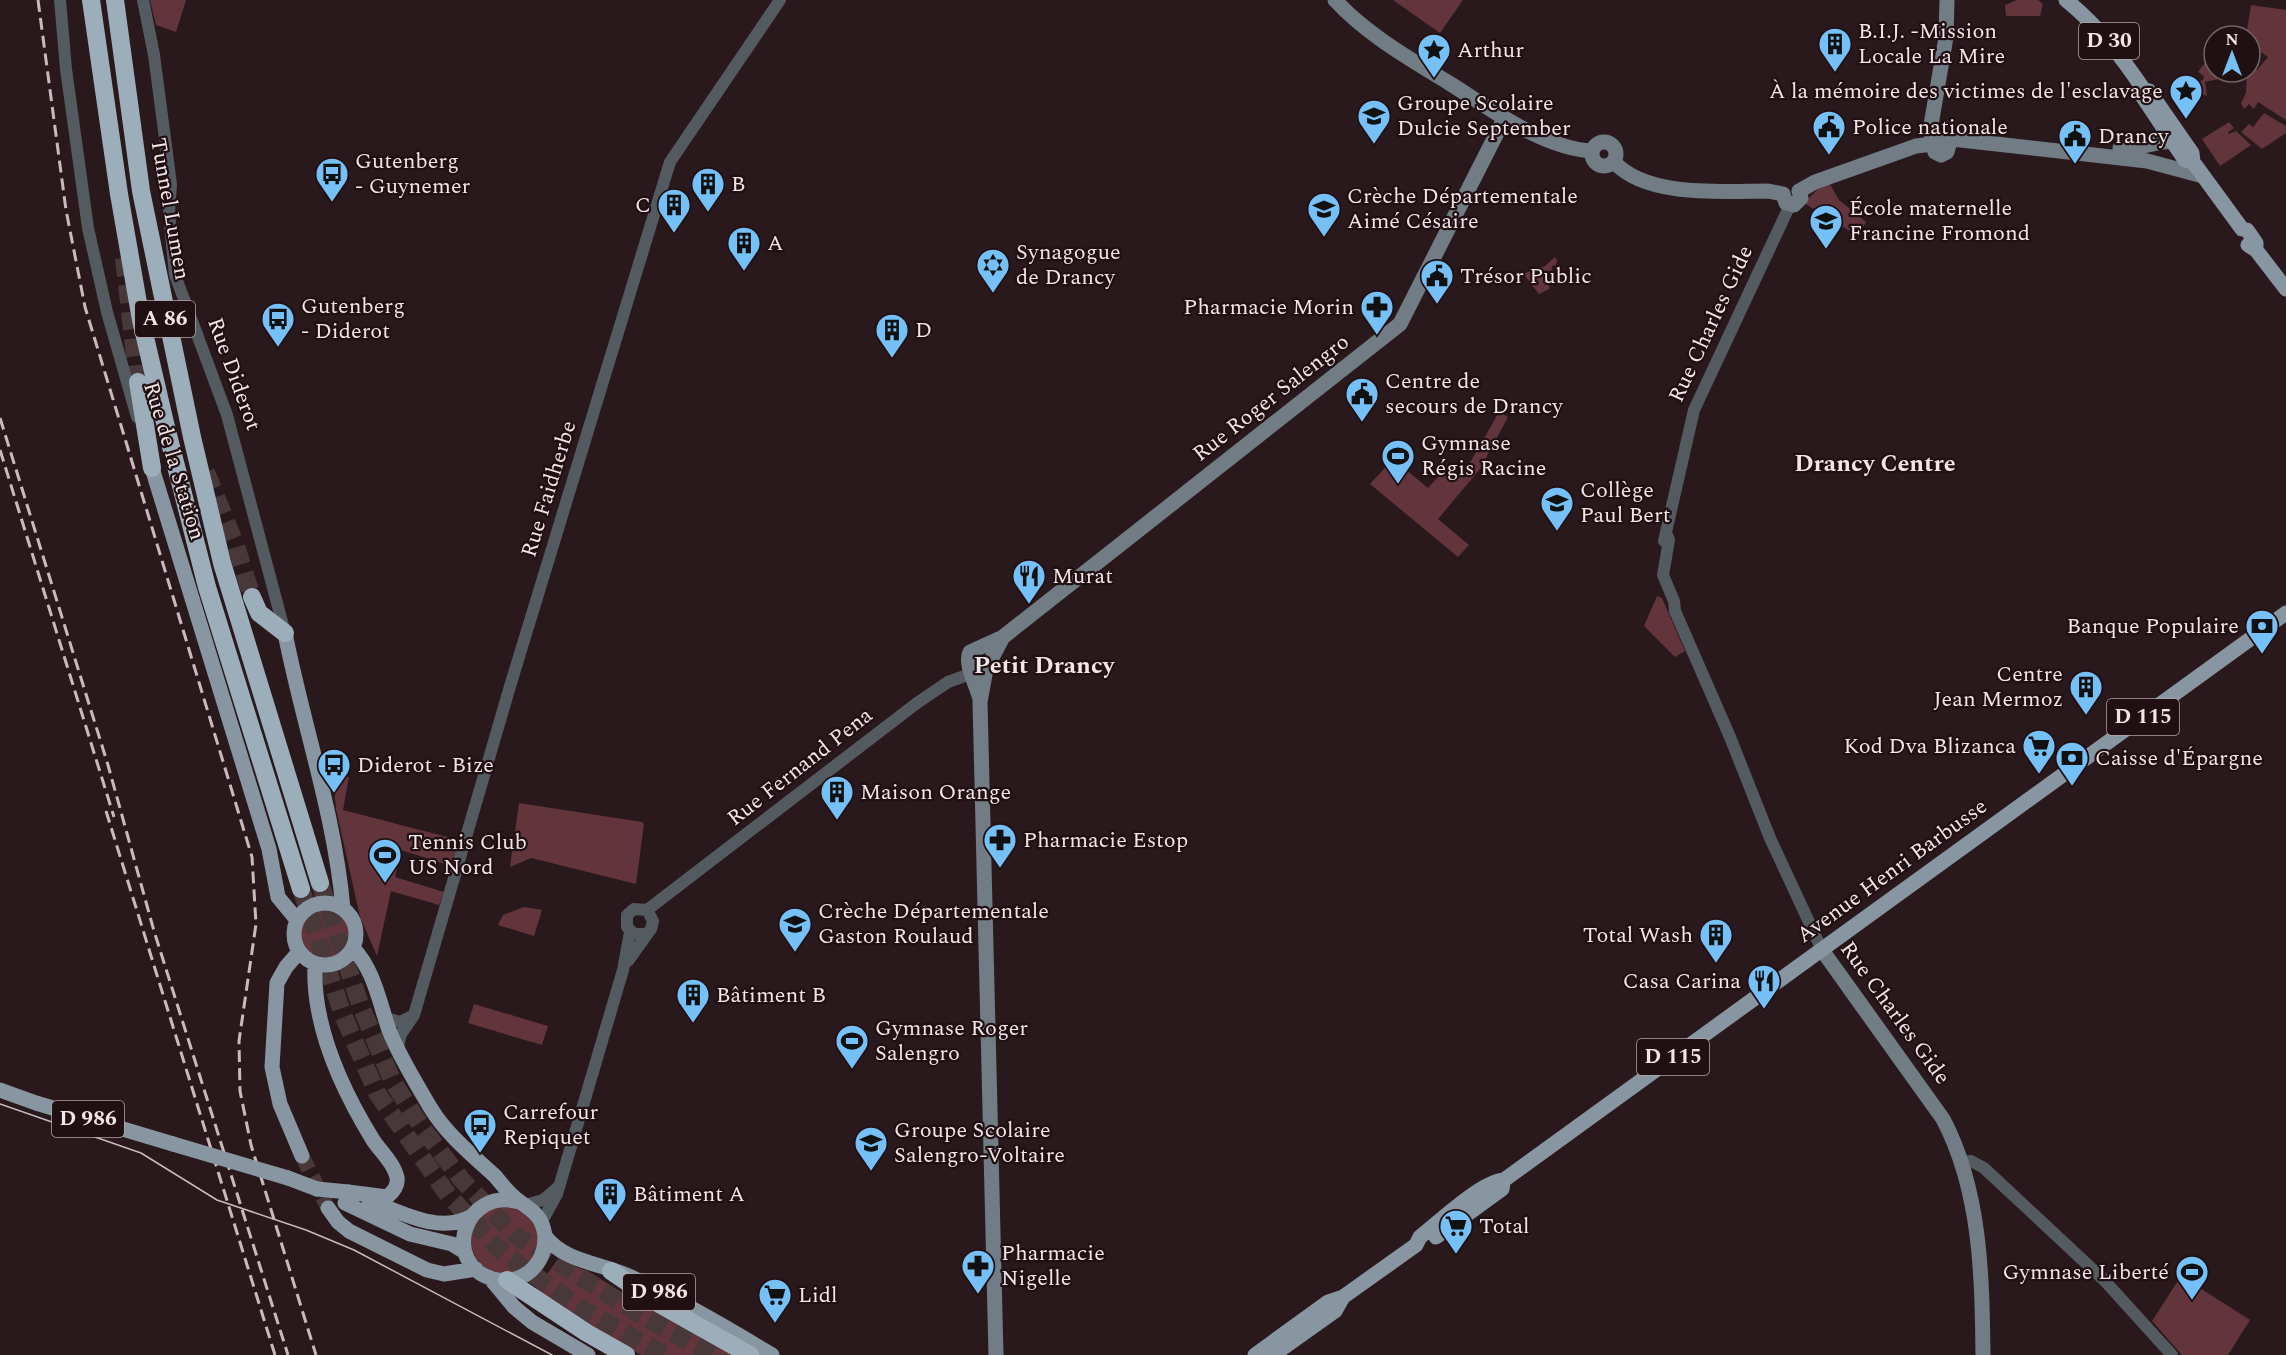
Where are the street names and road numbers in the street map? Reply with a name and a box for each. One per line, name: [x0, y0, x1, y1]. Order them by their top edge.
road number: D 30: [2079, 23, 2139, 59]
street label: Tunnel Lumen: [141, 135, 199, 283]
street label: Rue Charles Gide: [1660, 240, 1762, 408]
road number: A 86: [135, 301, 195, 337]
street label: Rue Diderot: [198, 313, 270, 435]
street label: Rue Roger Salengro: [1186, 326, 1356, 470]
street label: Rue de la Station: [134, 378, 214, 544]
street label: Rue Faidherbe: [513, 417, 585, 561]
street label: Rue Fernand Pena: [720, 699, 880, 834]
road number: D 115: [2107, 699, 2179, 735]
street label: Avenue Henri Barbusse: [1790, 790, 1994, 952]
street label: Rue Charles Gide: [1832, 935, 1958, 1091]
road number: D 115: [1637, 1039, 1709, 1075]
road number: D 986: [52, 1101, 124, 1137]
road number: D 986: [623, 1274, 695, 1310]

